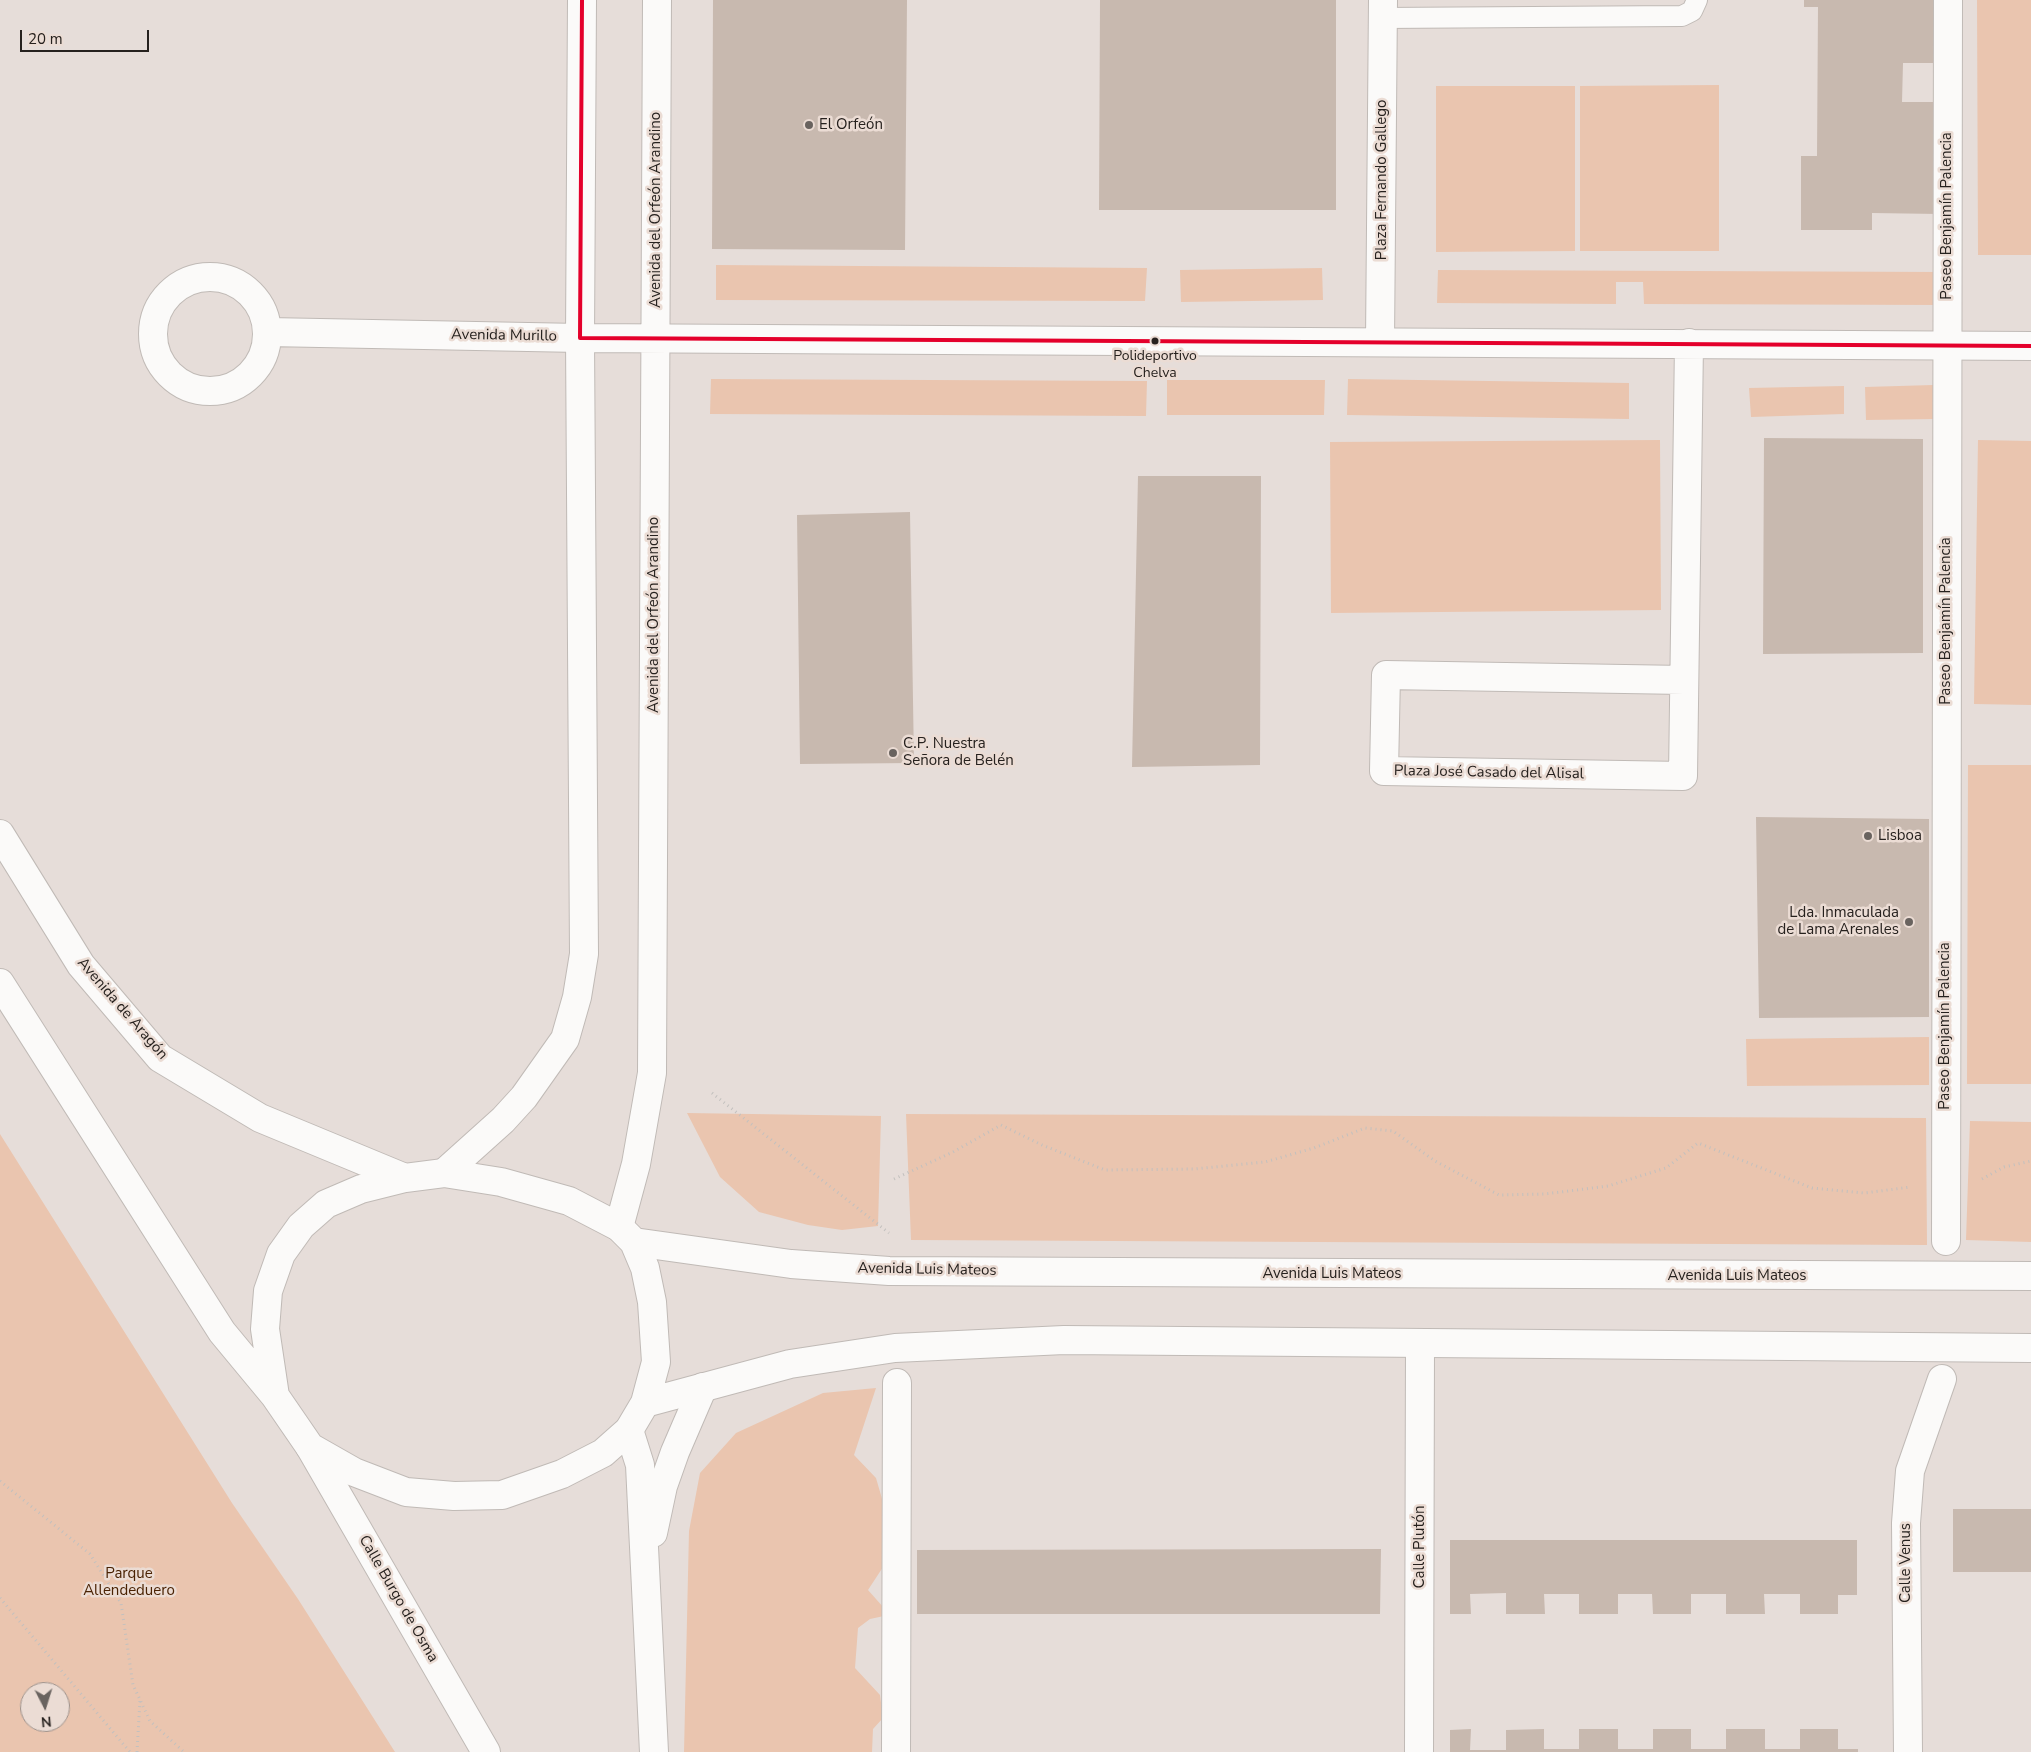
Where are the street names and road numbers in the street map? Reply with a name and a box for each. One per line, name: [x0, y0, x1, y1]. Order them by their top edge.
street label: Plaza Fernando Gallego: [1373, 100, 1391, 260]
street label: Avenida del Orfeón Arandino: [647, 112, 665, 308]
street label: Paseo Benjamín Palencia: [1938, 132, 1956, 300]
street label: Avenida Murillo: [451, 326, 557, 346]
street label: Avenida del Orfeón Arandino: [645, 517, 663, 713]
street label: Paseo Benjamín Palencia: [1937, 537, 1955, 705]
street label: Plaza José Casado del Alisal: [1394, 762, 1584, 784]
street label: Paseo Benjamín Palencia: [1936, 942, 1954, 1110]
street label: Avenida de Aragón: [73, 954, 171, 1064]
street label: Avenida Luis Mateos: [857, 1260, 997, 1280]
street label: Avenida Luis Mateos: [1262, 1265, 1402, 1283]
street label: Avenida Luis Mateos: [1667, 1267, 1807, 1285]
street label: Calle Plutón: [1411, 1506, 1429, 1588]
street label: Calle Venus: [1897, 1523, 1915, 1603]
street label: Calle Burgo de Osma: [354, 1532, 442, 1666]

